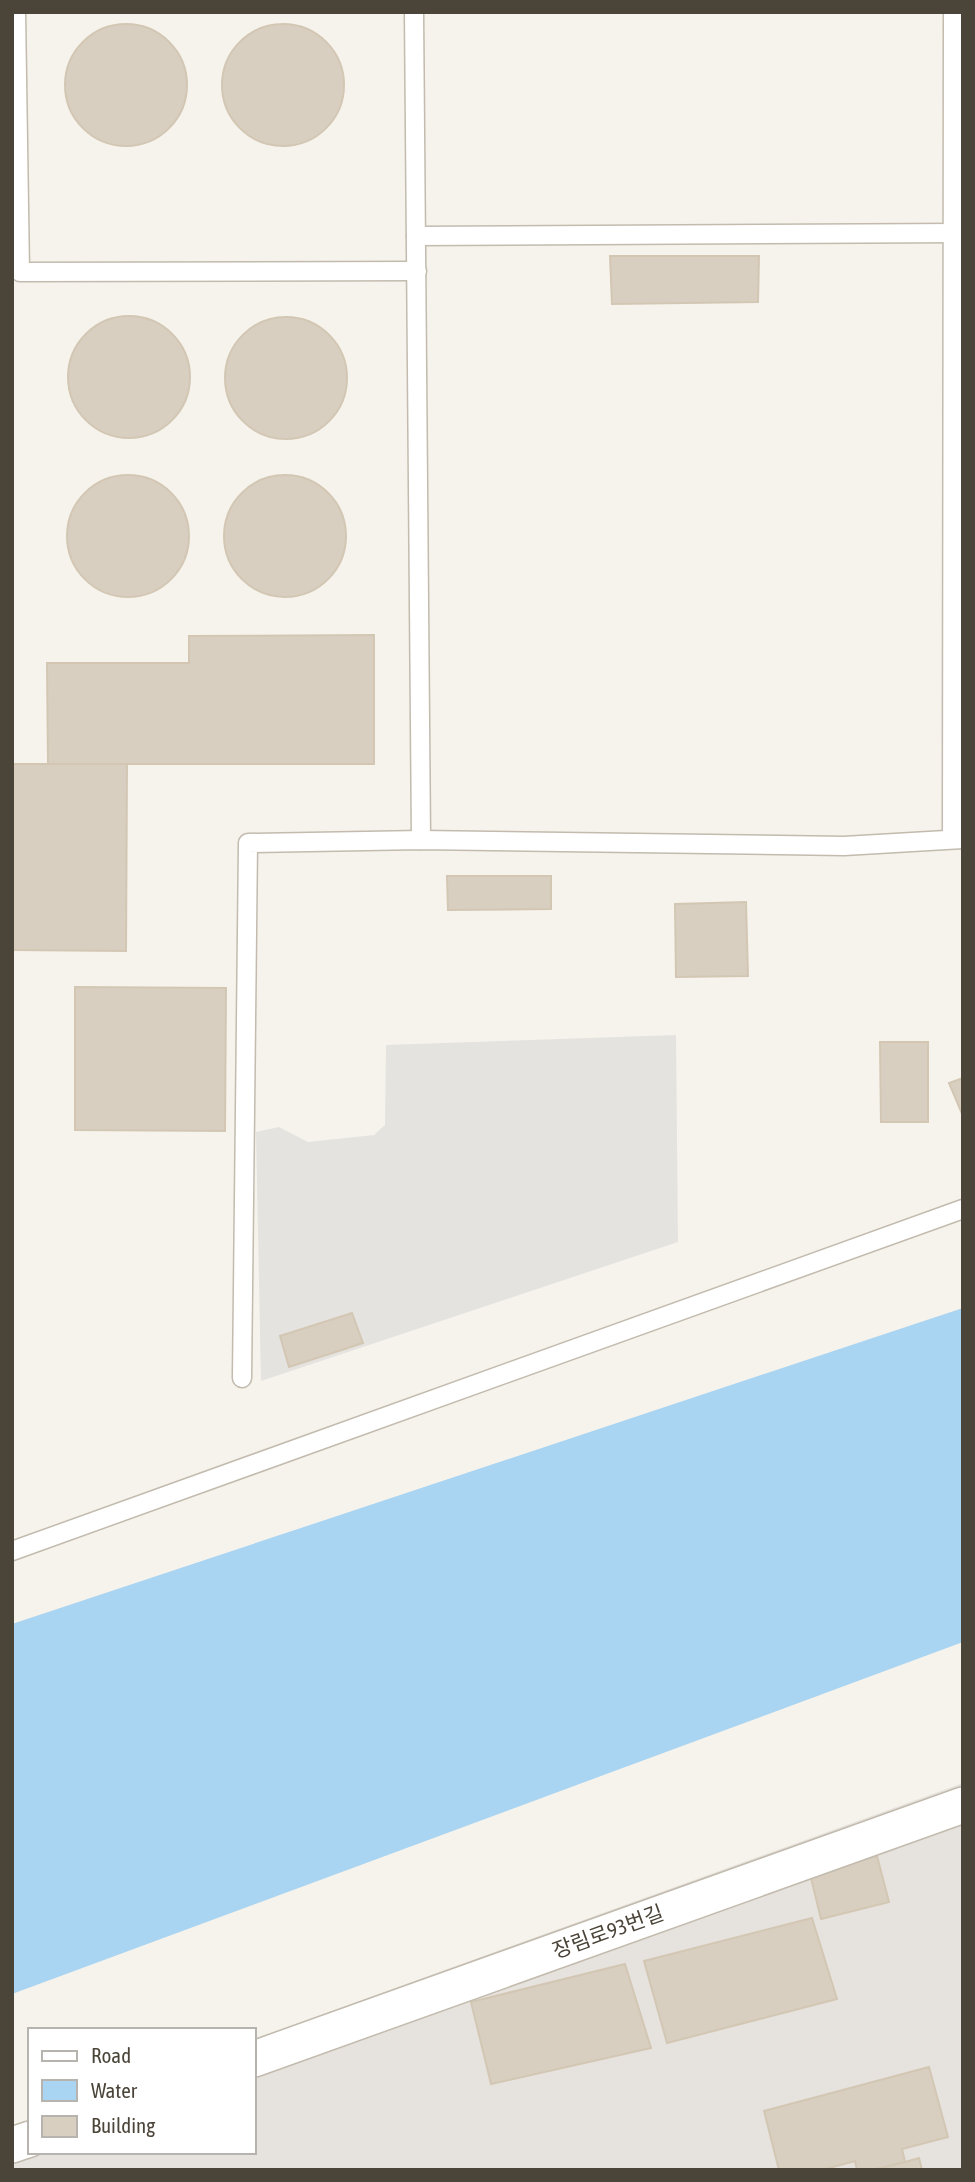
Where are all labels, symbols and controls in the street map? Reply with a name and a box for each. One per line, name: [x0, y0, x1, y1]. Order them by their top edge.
street label: 장림로93번길: [549, 1900, 666, 1962]
legend: [28, 2028, 256, 2154]
text: Road: [91, 2043, 131, 2067]
text: Water: [91, 2078, 138, 2102]
text: Building: [91, 2113, 155, 2137]

